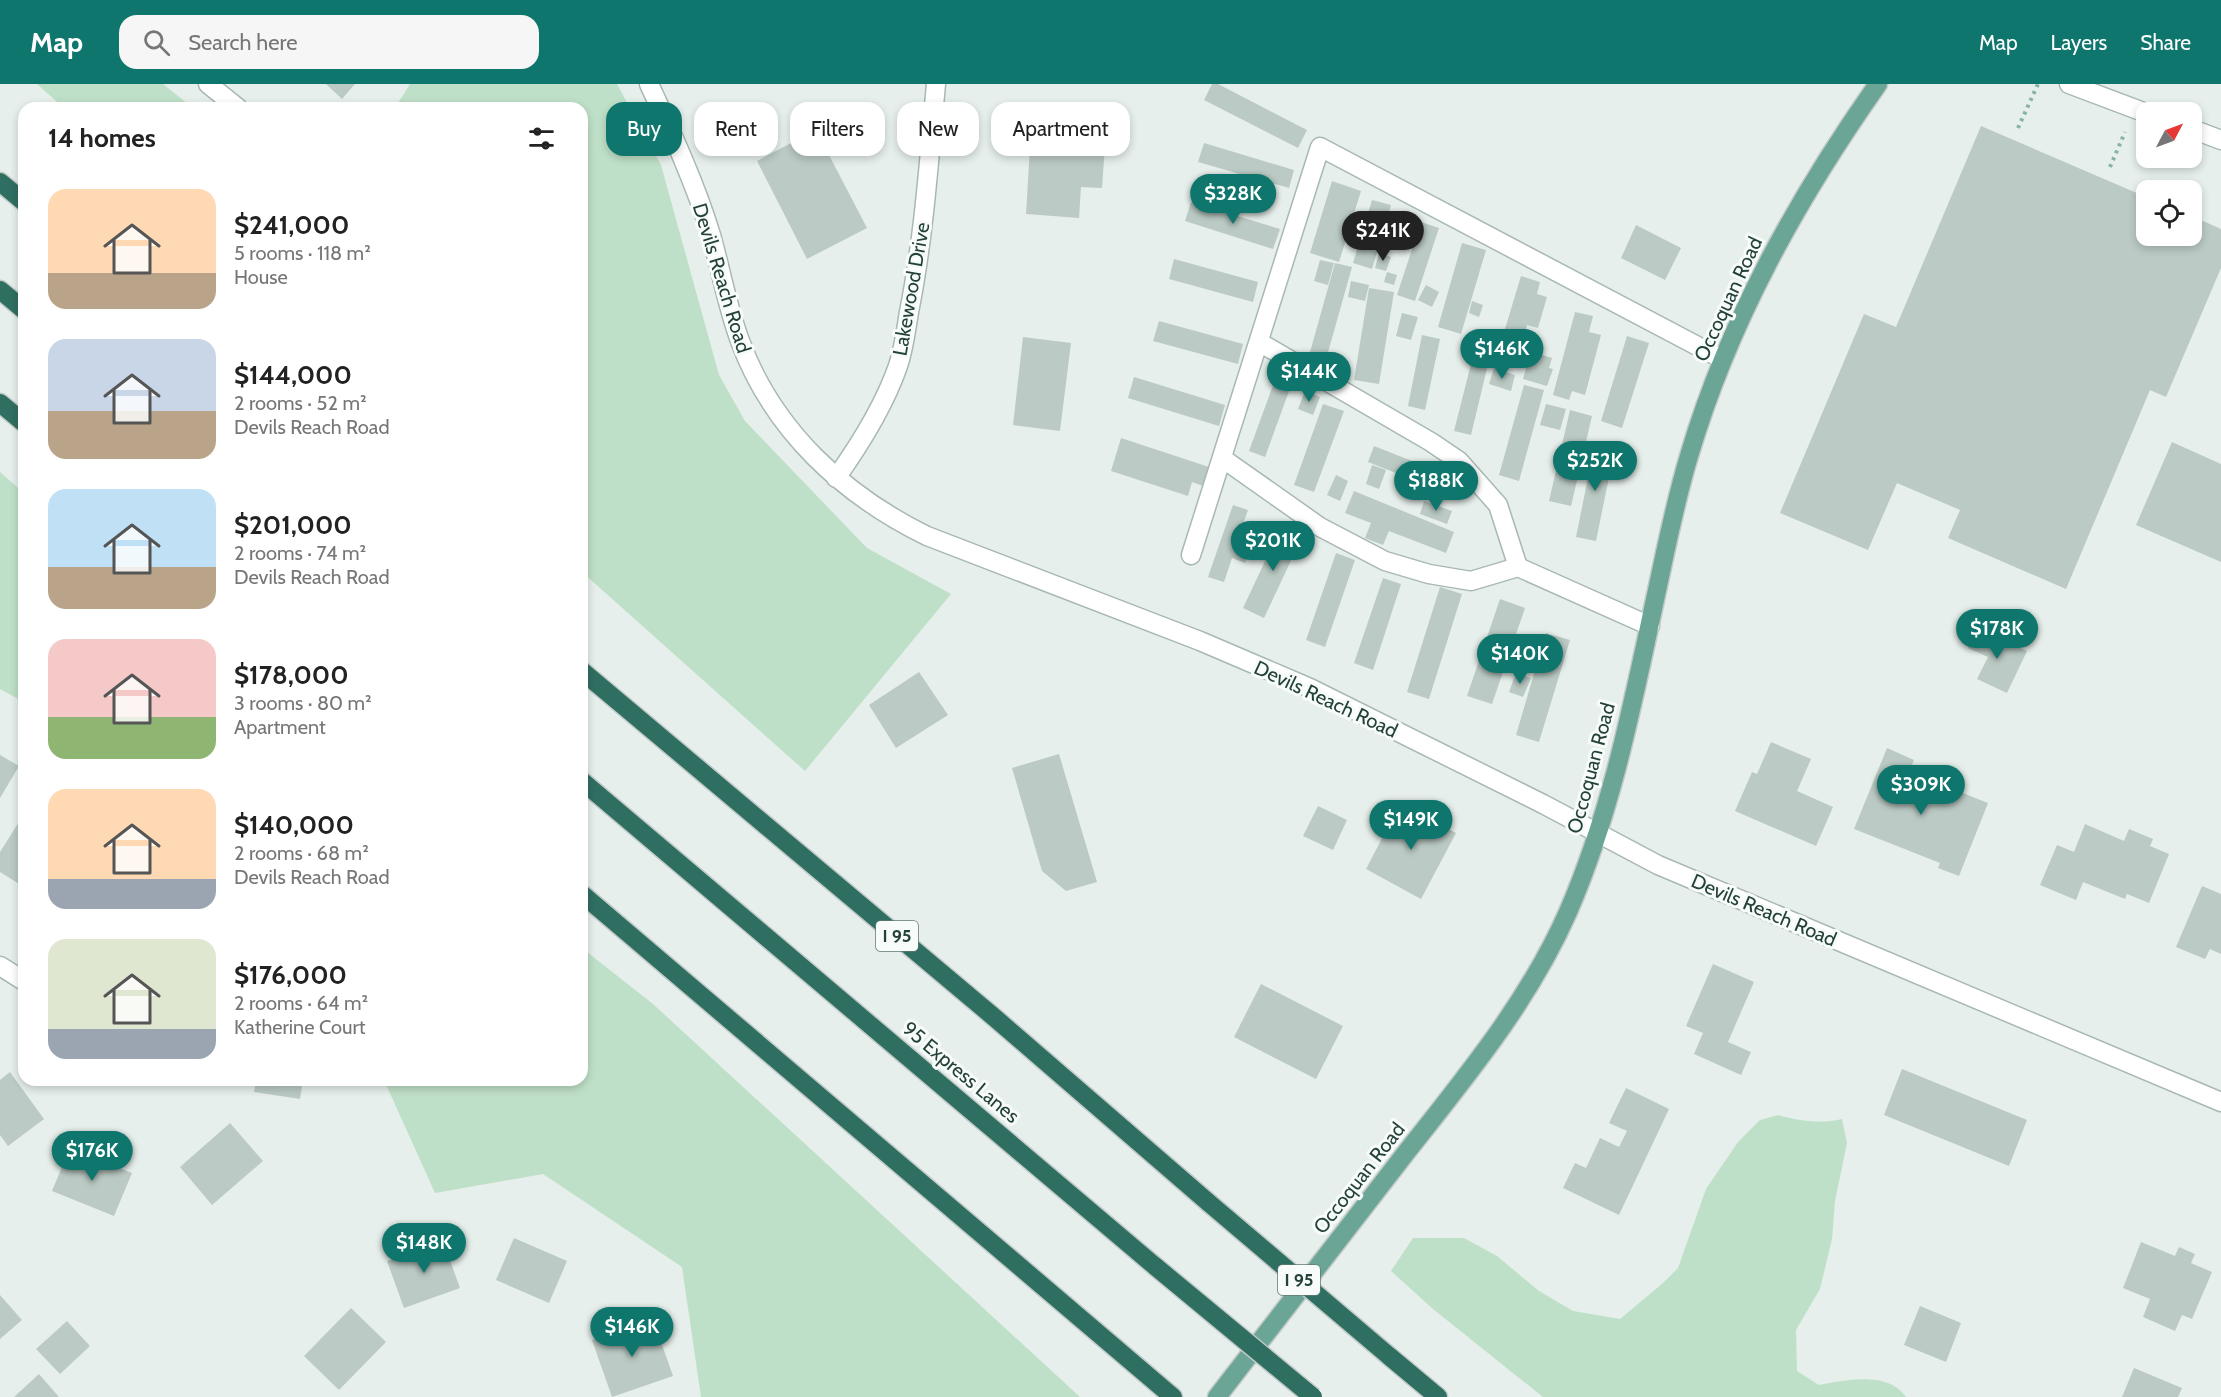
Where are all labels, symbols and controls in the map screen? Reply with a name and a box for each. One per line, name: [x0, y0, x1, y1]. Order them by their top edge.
search box: [119, 15, 539, 69]
text: Map: [30, 25, 83, 59]
icon: search: [140, 26, 173, 59]
text: Search here: [188, 29, 297, 56]
text: Map: [1979, 30, 2018, 55]
text: Layers: [2051, 30, 2107, 55]
text: Share: [2140, 30, 2191, 55]
chip: Buy: [606, 102, 682, 156]
chip: Rent: [694, 102, 778, 156]
chip: Filters: [790, 102, 885, 156]
chip: New: [897, 102, 979, 156]
chip: Apartment: [991, 102, 1130, 156]
north arrow: [2136, 102, 2202, 168]
map controls: [2136, 102, 2202, 246]
text: 14 homes: [48, 122, 156, 154]
icon: filters: [525, 122, 558, 155]
pin: $328K: [1191, 174, 1275, 225]
button: locate: [2136, 180, 2202, 246]
text: $328K: [1204, 181, 1262, 205]
street label: Devils Reach Road: [688, 200, 756, 356]
text: $241,000: [234, 209, 349, 241]
pin: $241K: [1341, 211, 1425, 262]
icon: home: [96, 213, 168, 285]
text: $241K: [1356, 218, 1410, 242]
street label: Lakewood Drive: [887, 220, 935, 358]
street label: Occoquan Road: [1689, 233, 1767, 365]
text: 5 rooms · 118 m²: [234, 241, 371, 265]
text: House: [234, 265, 288, 289]
pin: $146K: [1460, 329, 1544, 380]
text: $146K: [1474, 336, 1530, 360]
pin: $144K: [1267, 352, 1351, 403]
text: $144,000: [234, 359, 352, 391]
text: $144K: [1281, 359, 1337, 383]
icon: home: [96, 363, 168, 435]
text: 2 rooms · 52 m²: [234, 391, 367, 415]
text: Devils Reach Road: [234, 415, 389, 439]
pin: $252K: [1553, 441, 1637, 492]
text: $252K: [1567, 448, 1623, 472]
pin: $188K: [1394, 461, 1478, 512]
text: $188K: [1408, 468, 1464, 492]
text: $201,000: [234, 509, 352, 541]
icon: home: [96, 513, 168, 585]
pin: $201K: [1231, 521, 1315, 572]
text: $201K: [1245, 528, 1301, 552]
text: 2 rooms · 74 m²: [234, 541, 366, 565]
text: Devils Reach Road: [234, 565, 389, 589]
pin: $178K: [1955, 609, 2039, 660]
text: $178K: [1970, 616, 2024, 640]
pin: $140K: [1478, 634, 1562, 685]
text: $140K: [1491, 641, 1549, 665]
street label: Devils Reach Road: [1250, 655, 1402, 743]
text: $178,000: [234, 659, 349, 691]
icon: home: [96, 663, 168, 735]
text: 3 rooms · 80 m²: [234, 691, 372, 715]
street label: Occoquan Road: [1562, 700, 1620, 836]
text: Apartment: [234, 715, 326, 739]
pin: $309K: [1879, 765, 1963, 816]
text: $309K: [1891, 772, 1951, 796]
pin: $149K: [1369, 800, 1453, 851]
text: $149K: [1383, 807, 1439, 831]
text: $140,000: [234, 809, 354, 841]
icon: home: [96, 813, 168, 885]
text: 2 rooms · 68 m²: [234, 841, 369, 865]
text: Devils Reach Road: [234, 865, 389, 889]
street label: Devils Reach Road: [1688, 869, 1840, 951]
road number: I 95: [876, 921, 918, 951]
text: $176,000: [234, 959, 347, 991]
icon: home: [96, 963, 168, 1035]
text: 2 rooms · 64 m²: [234, 991, 368, 1015]
text: Katherine Court: [234, 1015, 366, 1039]
street label: 95 Express Lanes: [898, 1016, 1024, 1128]
street label: Occoquan Road: [1308, 1118, 1410, 1238]
pin: $176K: [50, 1131, 134, 1182]
text: $176K: [66, 1138, 118, 1162]
pin: $148K: [382, 1223, 466, 1274]
text: $148K: [396, 1230, 452, 1254]
road number: I 95: [1278, 1265, 1320, 1295]
pin: $146K: [590, 1307, 674, 1358]
text: $146K: [604, 1314, 660, 1338]

